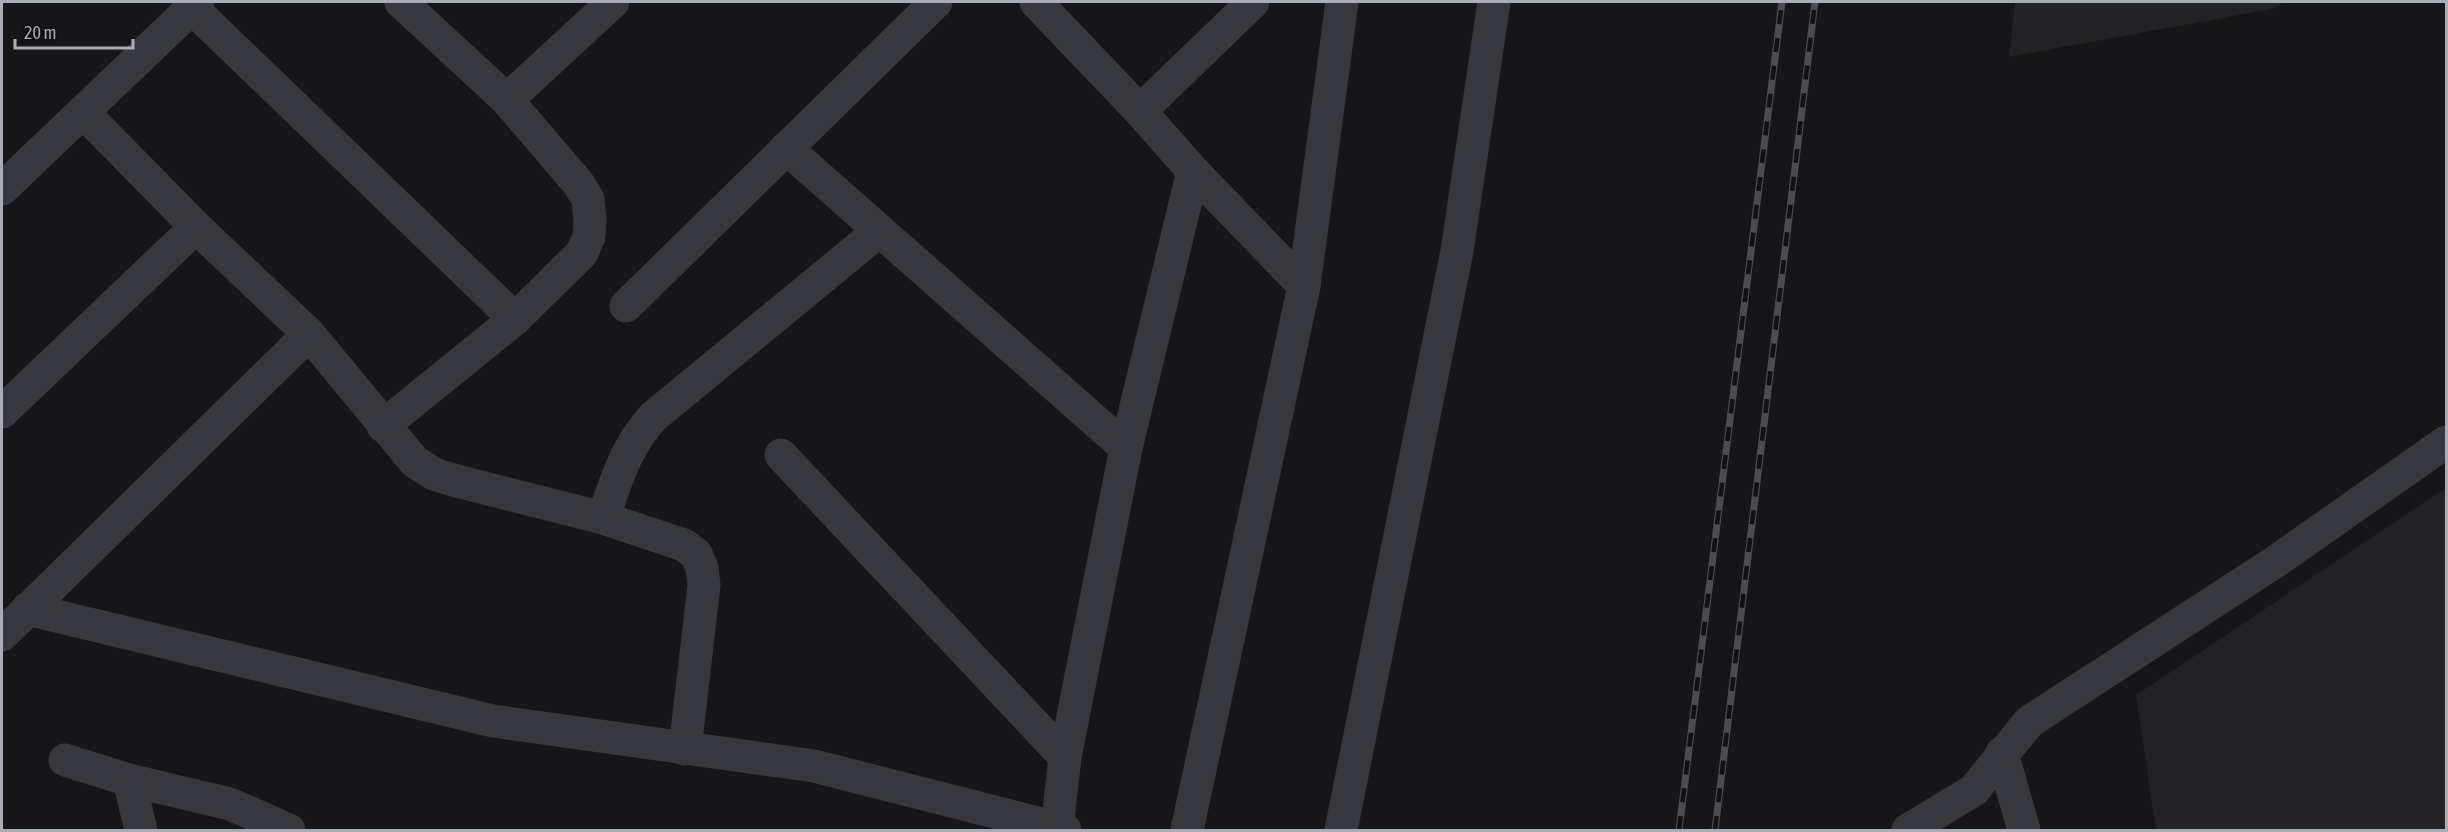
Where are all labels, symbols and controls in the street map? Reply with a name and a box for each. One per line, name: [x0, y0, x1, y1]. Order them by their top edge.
scale bar: [15, 12, 134, 50]
text: 20 m: [24, 22, 56, 43]

